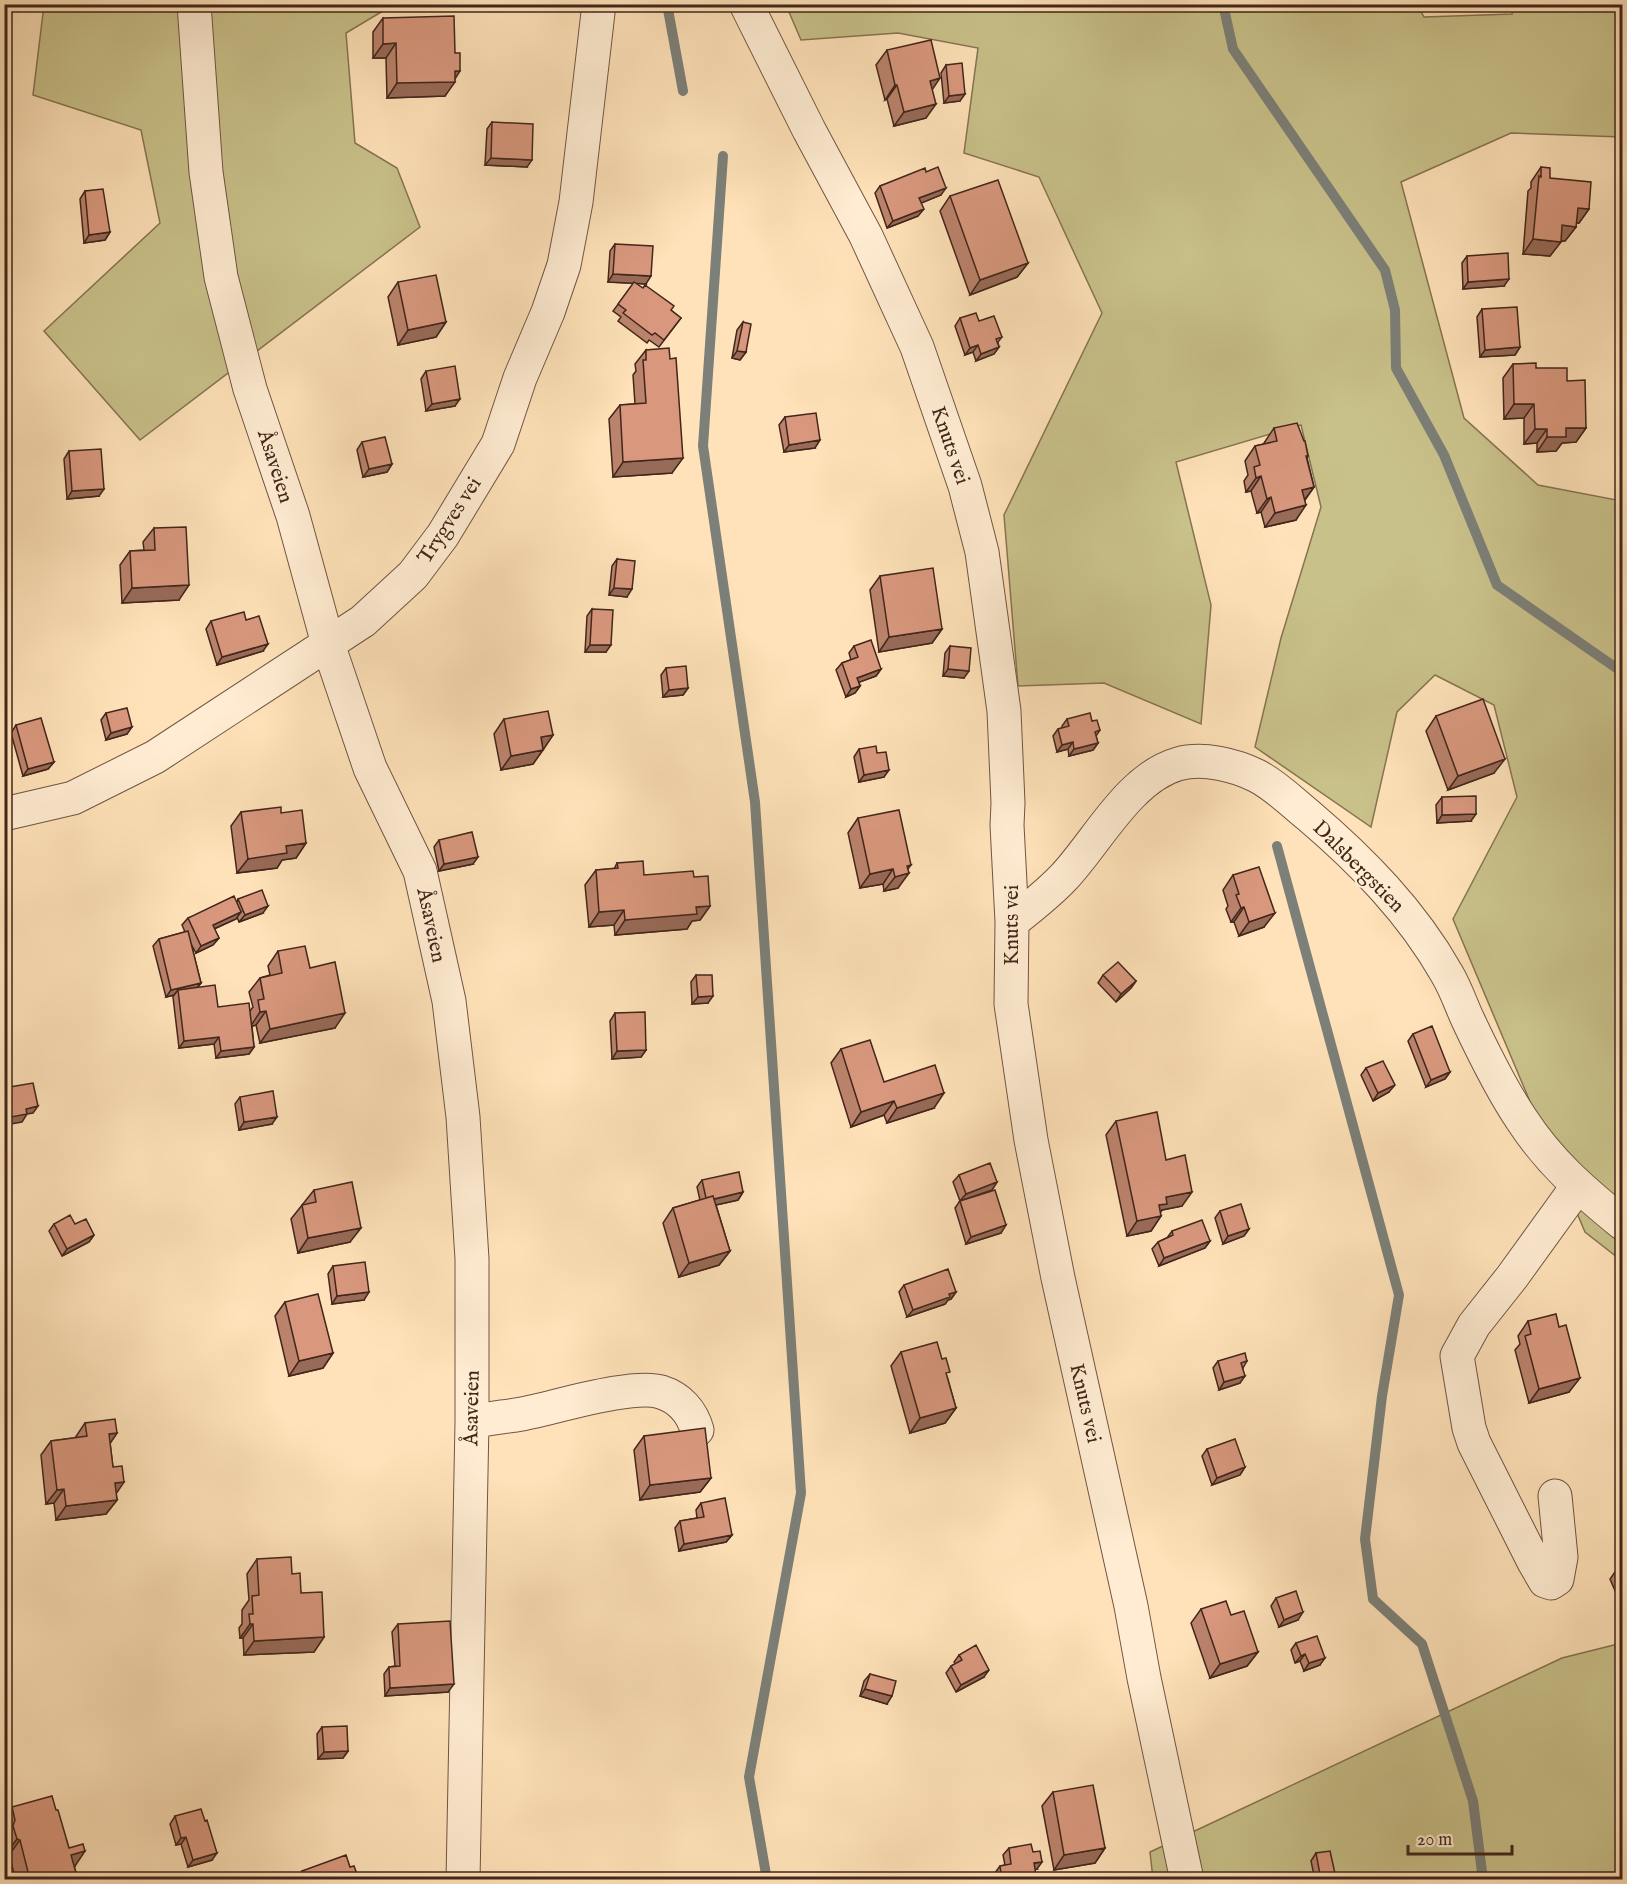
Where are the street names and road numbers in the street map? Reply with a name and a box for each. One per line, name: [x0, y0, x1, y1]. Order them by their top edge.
street label: Knuts vei: [924, 403, 975, 488]
street label: Åsaveien: [250, 425, 300, 507]
street label: Trygves vei: [412, 472, 488, 569]
street label: Dalsbergstien: [1306, 815, 1410, 919]
street label: Åsaveien: [409, 884, 453, 965]
street label: Knuts vei: [999, 885, 1026, 965]
street label: Knuts vei: [1062, 1361, 1107, 1446]
street label: Åsaveien: [457, 1370, 487, 1447]

